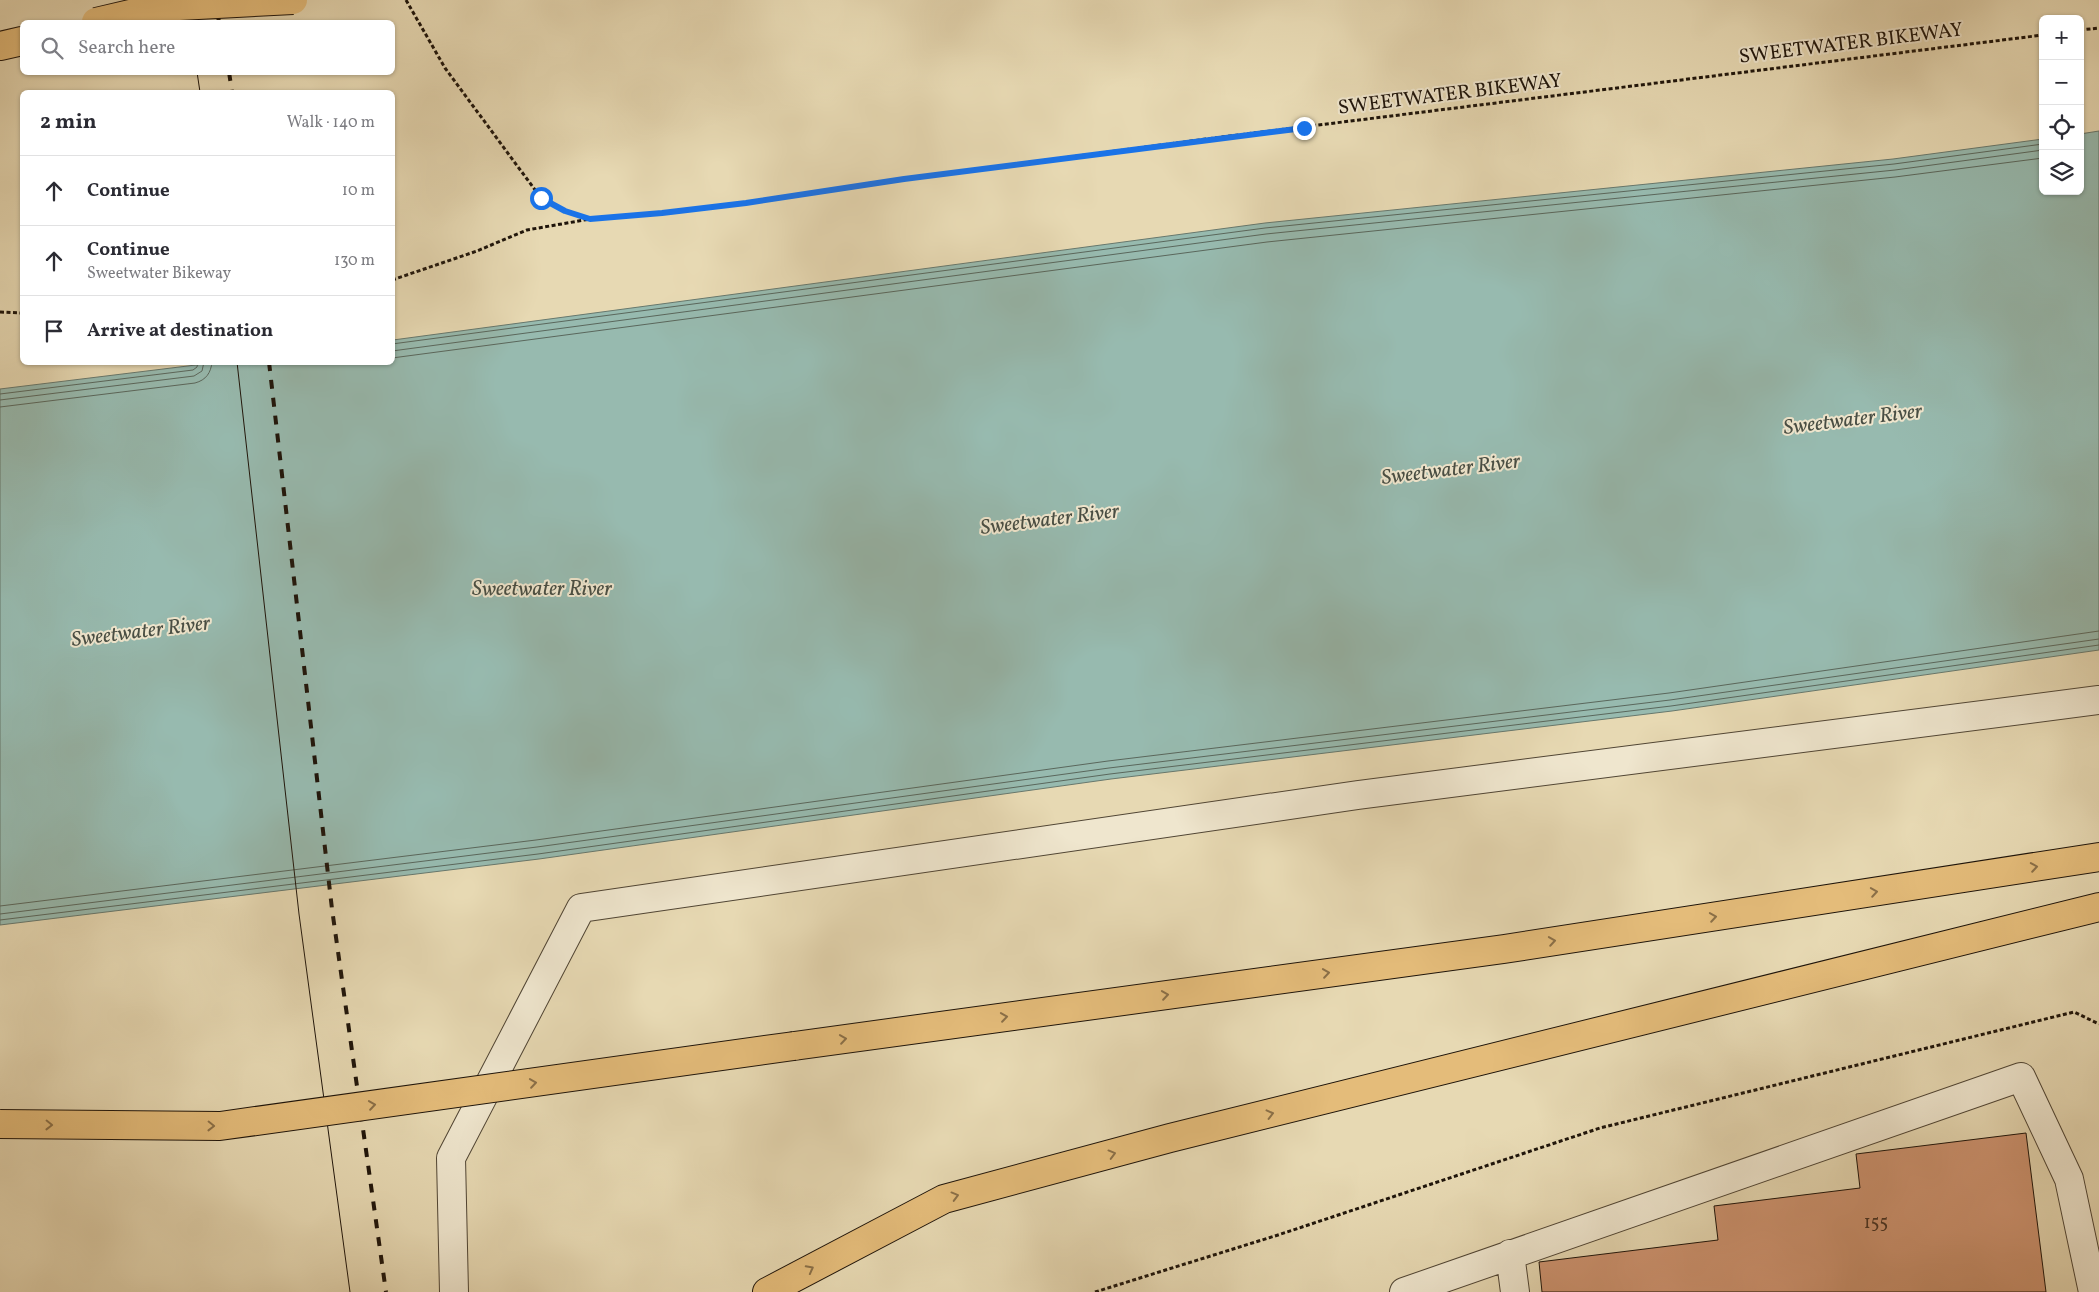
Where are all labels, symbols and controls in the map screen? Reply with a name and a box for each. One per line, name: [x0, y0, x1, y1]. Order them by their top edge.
map controls: [2039, 15, 2084, 195]
button: +: [2039, 15, 2084, 60]
street label: SWEETWATER BIKEWAY: [1737, 16, 1965, 72]
search box: [20, 20, 395, 75]
icon: search: [38, 34, 66, 62]
text: Search here: [78, 35, 175, 61]
button: −: [2039, 60, 2084, 105]
street label: SWEETWATER BIKEWAY: [1336, 67, 1564, 123]
button: locate: [2039, 105, 2084, 150]
text: 2 min: [40, 108, 97, 137]
text: Walk · 140 m: [287, 112, 375, 134]
route end: [1293, 117, 1316, 140]
button: layers: [2039, 150, 2084, 195]
icon: ahead: [40, 177, 68, 205]
text: Continue: [87, 178, 170, 204]
text: 10 m: [342, 180, 375, 202]
route start: [530, 187, 553, 210]
text: Continue: [87, 237, 170, 263]
icon: ahead: [40, 247, 68, 275]
text: 130 m: [334, 250, 375, 272]
text: Sweetwater Bikeway: [87, 263, 231, 285]
icon: arrive: [40, 317, 68, 345]
text: Arrive at destination: [87, 318, 273, 344]
water label: Sweetwater River: [1782, 397, 1924, 443]
water label: Sweetwater River: [1380, 447, 1522, 493]
water label: Sweetwater River: [979, 497, 1121, 543]
water label: Sweetwater River: [472, 575, 612, 604]
water label: Sweetwater River: [70, 609, 212, 655]
one-way arrow: [2030, 862, 2039, 872]
one-way arrow: [1869, 887, 1878, 897]
one-way arrow: [1709, 912, 1717, 922]
one-way arrow: [1548, 937, 1557, 947]
one-way arrow: [1322, 968, 1330, 979]
one-way arrow: [1161, 990, 1169, 1001]
one-way arrow: [1000, 1012, 1008, 1023]
one-way arrow: [839, 1034, 847, 1045]
one-way arrow: [529, 1078, 538, 1088]
one-way arrow: [369, 1100, 377, 1111]
one-way arrow: [1265, 1109, 1274, 1120]
one-way arrow: [45, 1119, 53, 1130]
one-way arrow: [208, 1121, 215, 1131]
one-way arrow: [1108, 1149, 1117, 1160]
one-way arrow: [951, 1192, 959, 1202]
house number: 155: [1864, 1211, 1888, 1236]
one-way arrow: [805, 1265, 814, 1275]

